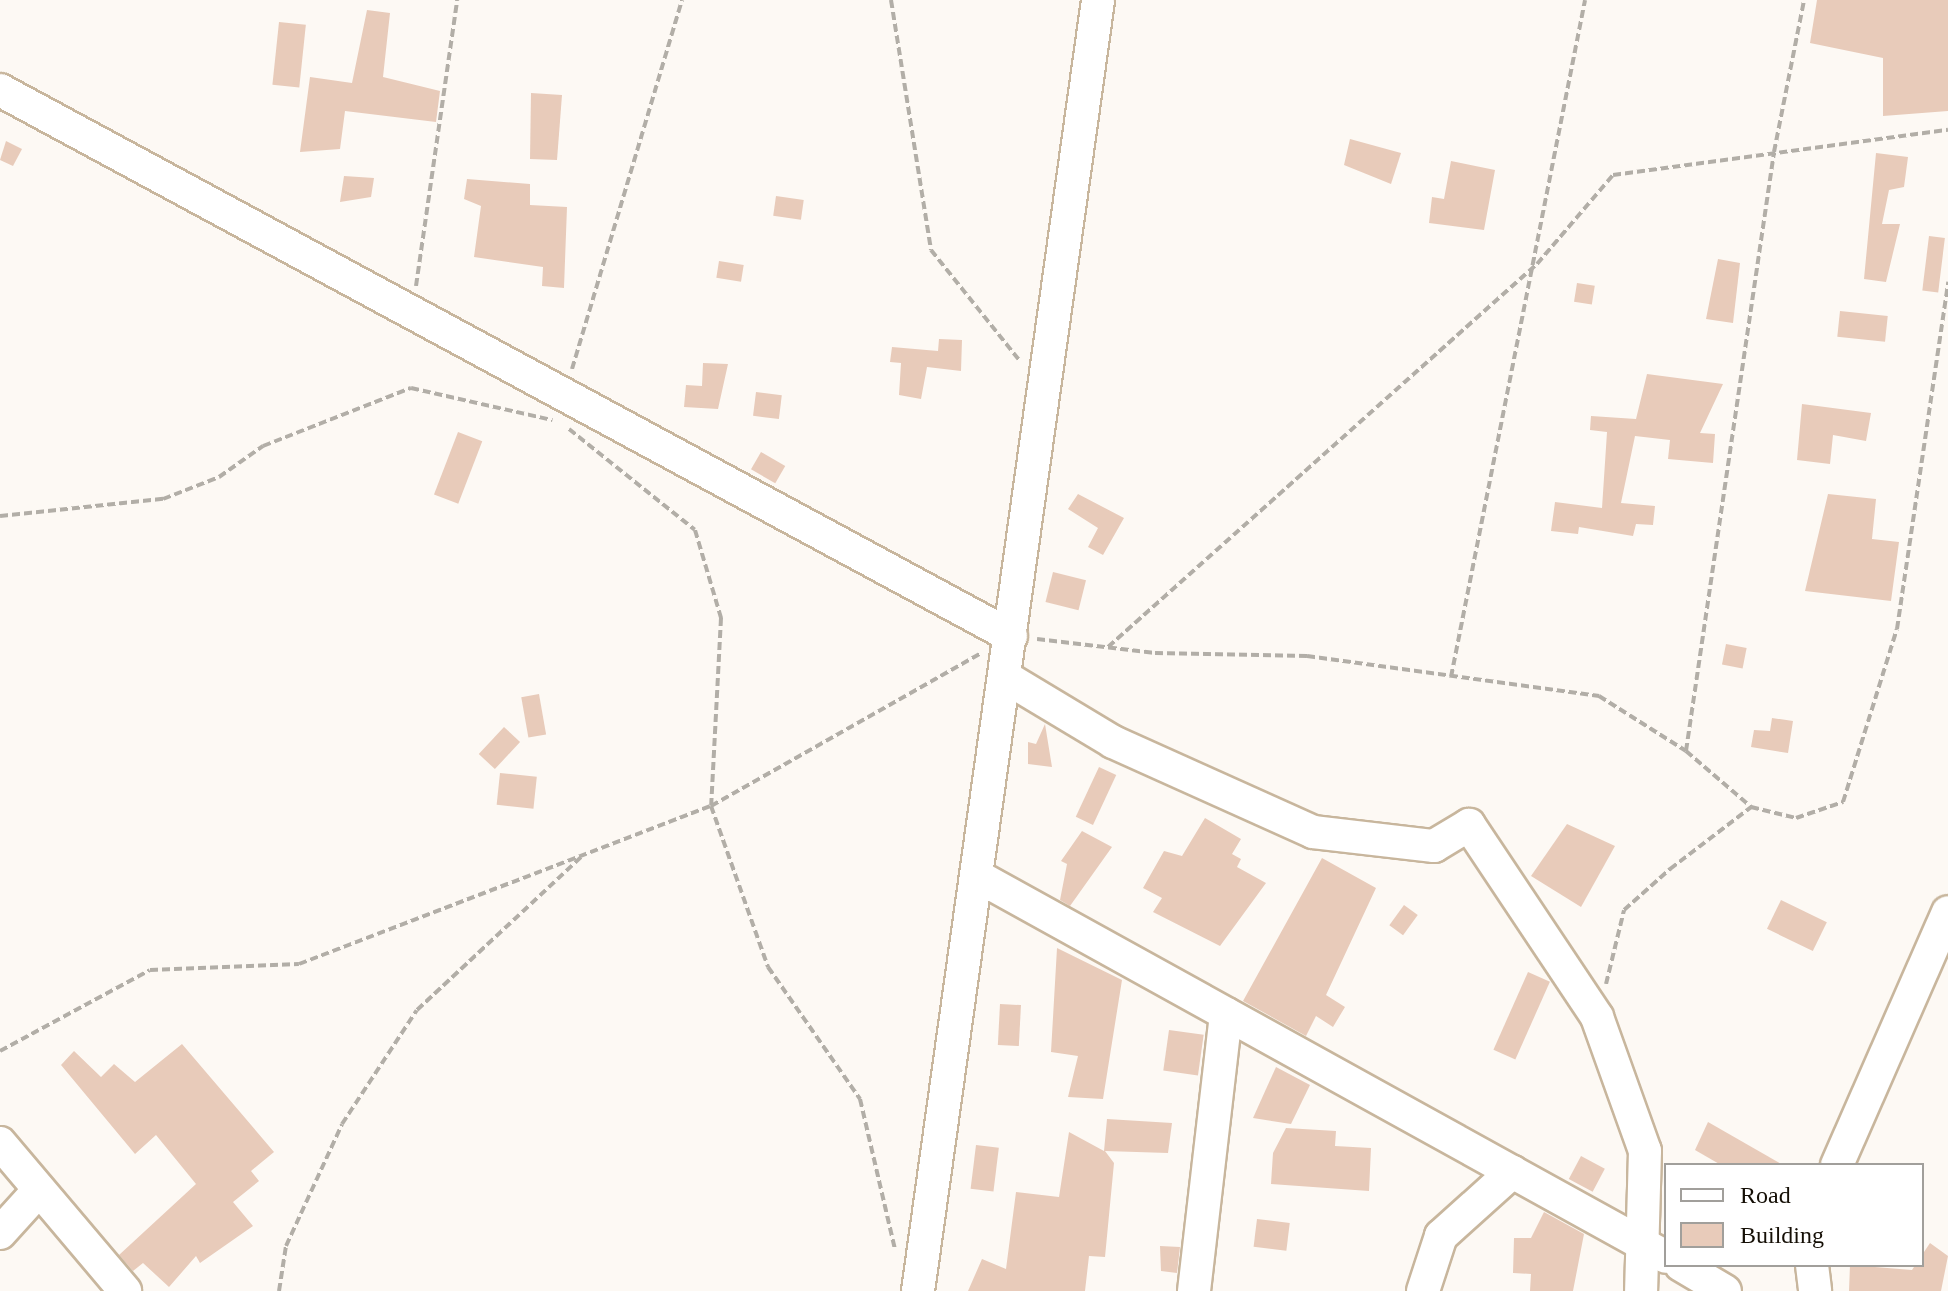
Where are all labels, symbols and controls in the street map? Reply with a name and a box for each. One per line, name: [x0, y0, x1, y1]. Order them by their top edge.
legend: [1664, 1163, 1924, 1267]
text: Road: [1740, 1182, 1791, 1208]
text: Building: [1740, 1222, 1824, 1248]

